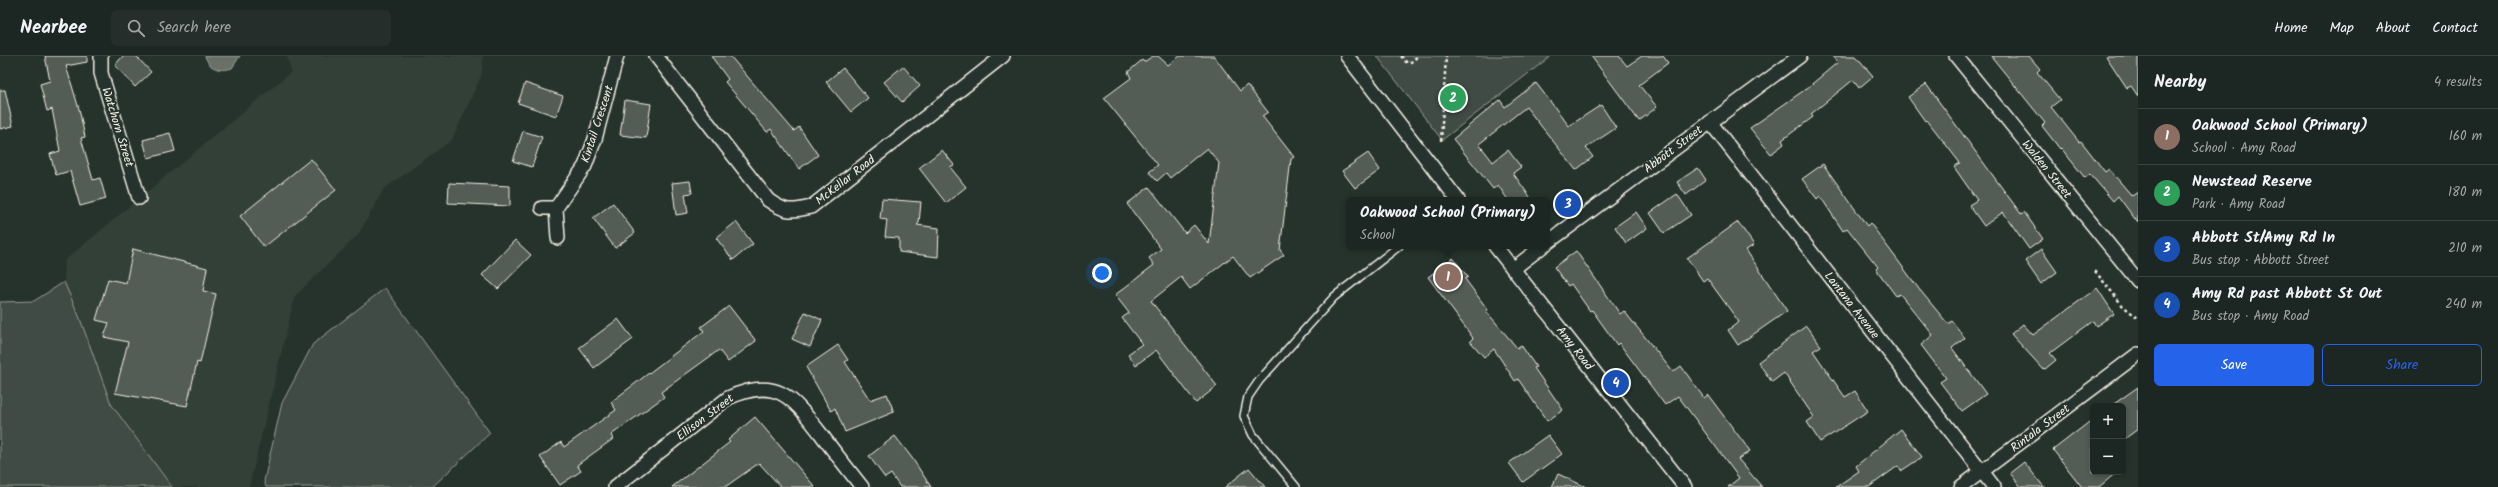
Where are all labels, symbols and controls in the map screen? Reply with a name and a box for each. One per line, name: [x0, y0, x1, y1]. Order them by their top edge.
search box: [111, 10, 391, 46]
text: Nearbee: [20, 13, 87, 43]
text: Search here: [157, 16, 231, 40]
icon: search: [125, 17, 147, 39]
text: Home: [2274, 17, 2308, 39]
text: Map: [2330, 17, 2354, 39]
text: About: [2376, 17, 2410, 39]
text: Contact: [2432, 17, 2478, 39]
text: Nearby: [2154, 69, 2206, 96]
text: 4 results: [2434, 72, 2482, 93]
street label: Kintail Crescent: [576, 83, 619, 165]
pin: 2: [1440, 83, 1466, 113]
street label: Watchorn Street: [96, 85, 139, 170]
text: Oakwood School (Primary): [2192, 114, 2368, 138]
street label: Abbott Street: [1640, 121, 1707, 178]
text: 1: [2165, 126, 2169, 147]
text: 160 m: [2449, 126, 2482, 147]
street label: Walden Street: [2017, 136, 2077, 203]
text: School · Amy Road: [2192, 138, 2296, 159]
street label: McKellar Road: [811, 150, 880, 210]
text: Newstead Reserve: [2192, 170, 2312, 194]
text: 2: [2163, 182, 2171, 203]
text: 180 m: [2448, 182, 2482, 203]
pin: 3: [1555, 189, 1581, 219]
text: Park · Amy Road: [2192, 194, 2285, 215]
popup: [1346, 197, 1550, 249]
text: Oakwood School (Primary): [1360, 201, 1536, 225]
text: School: [1360, 225, 1395, 246]
text: Abbott St/Amy Rd In: [2192, 226, 2335, 250]
text: 3: [2163, 238, 2171, 259]
text: 210 m: [2448, 238, 2482, 259]
text: Bus stop · Abbott Street: [2192, 250, 2329, 271]
pin: 1: [1435, 262, 1461, 292]
your location: [1092, 263, 1112, 283]
street label: Lantana Avenue: [1819, 268, 1884, 344]
text: Amy Rd past Abbott St Out: [2192, 282, 2382, 306]
text: 4: [2163, 294, 2171, 315]
text: 240 m: [2445, 294, 2482, 315]
text: Bus stop · Amy Road: [2192, 306, 2309, 327]
street label: Amy Road: [1551, 322, 1599, 375]
button: Save: [2154, 344, 2314, 386]
button: Share: [2322, 344, 2482, 386]
pin: 4: [1603, 368, 1629, 398]
street label: Ellison Street: [672, 389, 738, 445]
street label: Rintala Street: [2006, 399, 2074, 457]
map controls: [2090, 403, 2126, 475]
button: +: [2090, 403, 2126, 439]
button: −: [2090, 439, 2126, 475]

